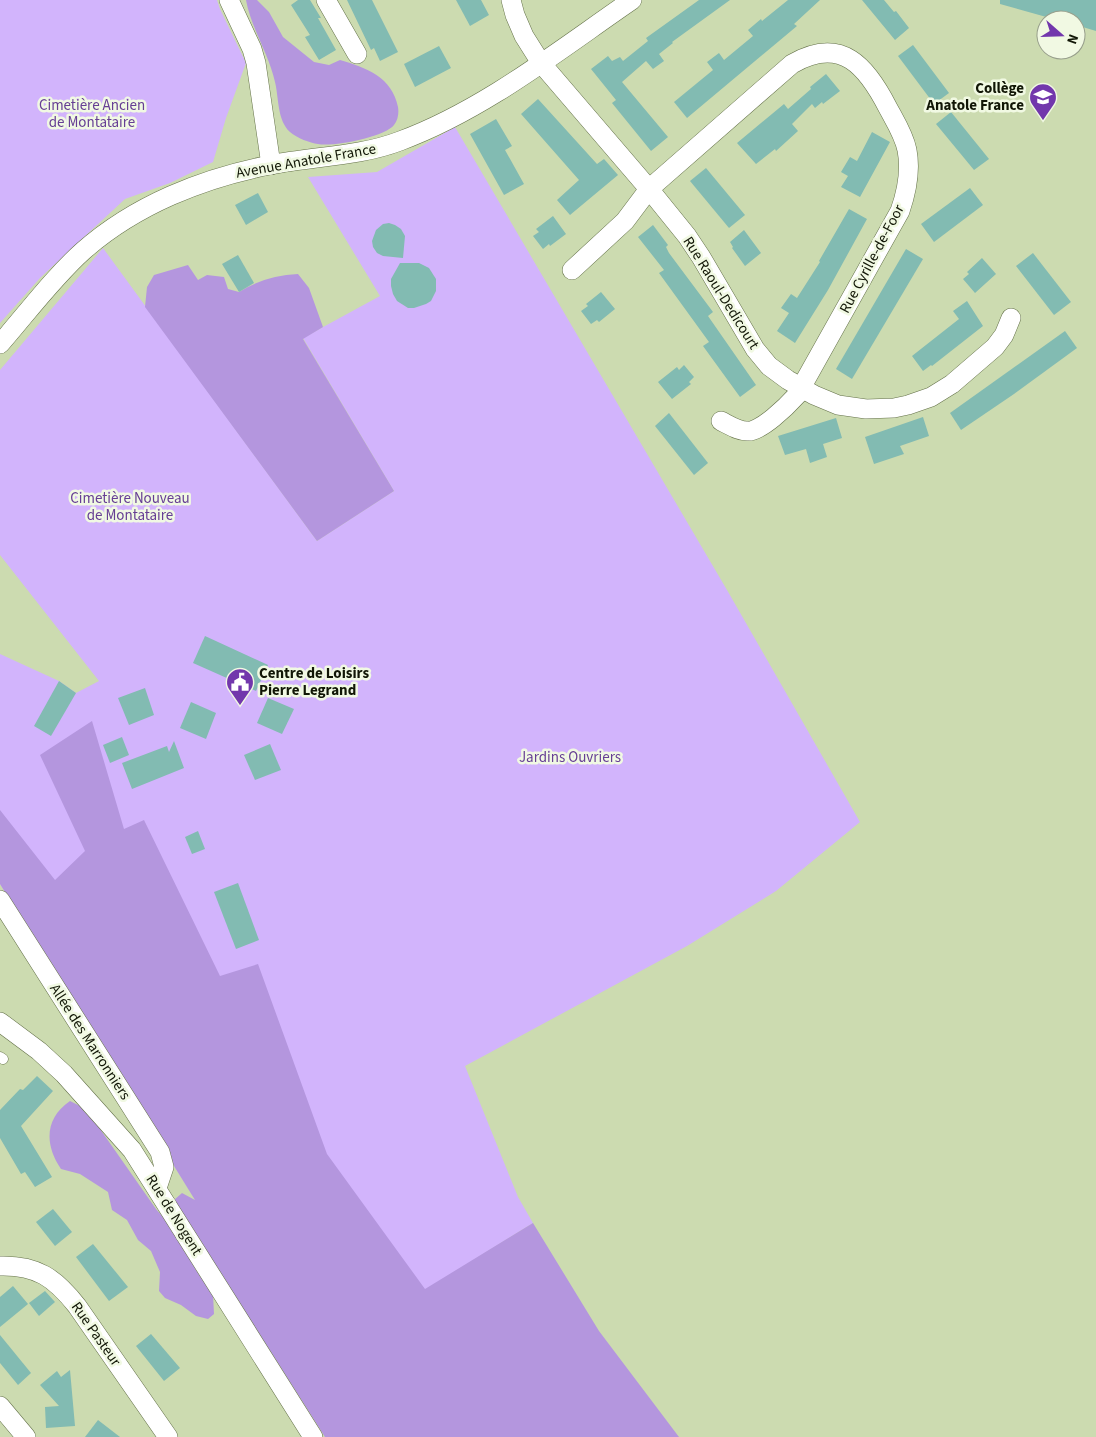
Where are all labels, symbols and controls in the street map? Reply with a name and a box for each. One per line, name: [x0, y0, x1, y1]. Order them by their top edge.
north arrow: [1036, 10, 1086, 60]
text: N: [1061, 31, 1083, 47]
place label: Collège Anatole France: [925, 78, 1024, 116]
school or university icon: Collège Anatole France: [1028, 82, 1058, 121]
park label: Cimetière Ancien de Montataire: [39, 95, 145, 133]
street label: Avenue Anatole France: [234, 138, 378, 184]
street label: Rue Cyrille-de-Foor: [834, 200, 910, 317]
street label: Rue Raoul-Dedicourt: [678, 232, 764, 354]
park label: Cimetière Nouveau de Montataire: [70, 488, 190, 526]
place label: Centre de Loisirs Pierre Legrand: [259, 663, 369, 701]
public building icon: Centre de Loisirs Pierre Legrand: [225, 667, 255, 706]
park label: Jardins Ouvriers: [519, 747, 621, 768]
street label: Allée des Marronniers: [45, 980, 135, 1104]
street label: Rue de Nogent: [141, 1171, 207, 1259]
street label: Rue Pasteur: [66, 1298, 126, 1371]

